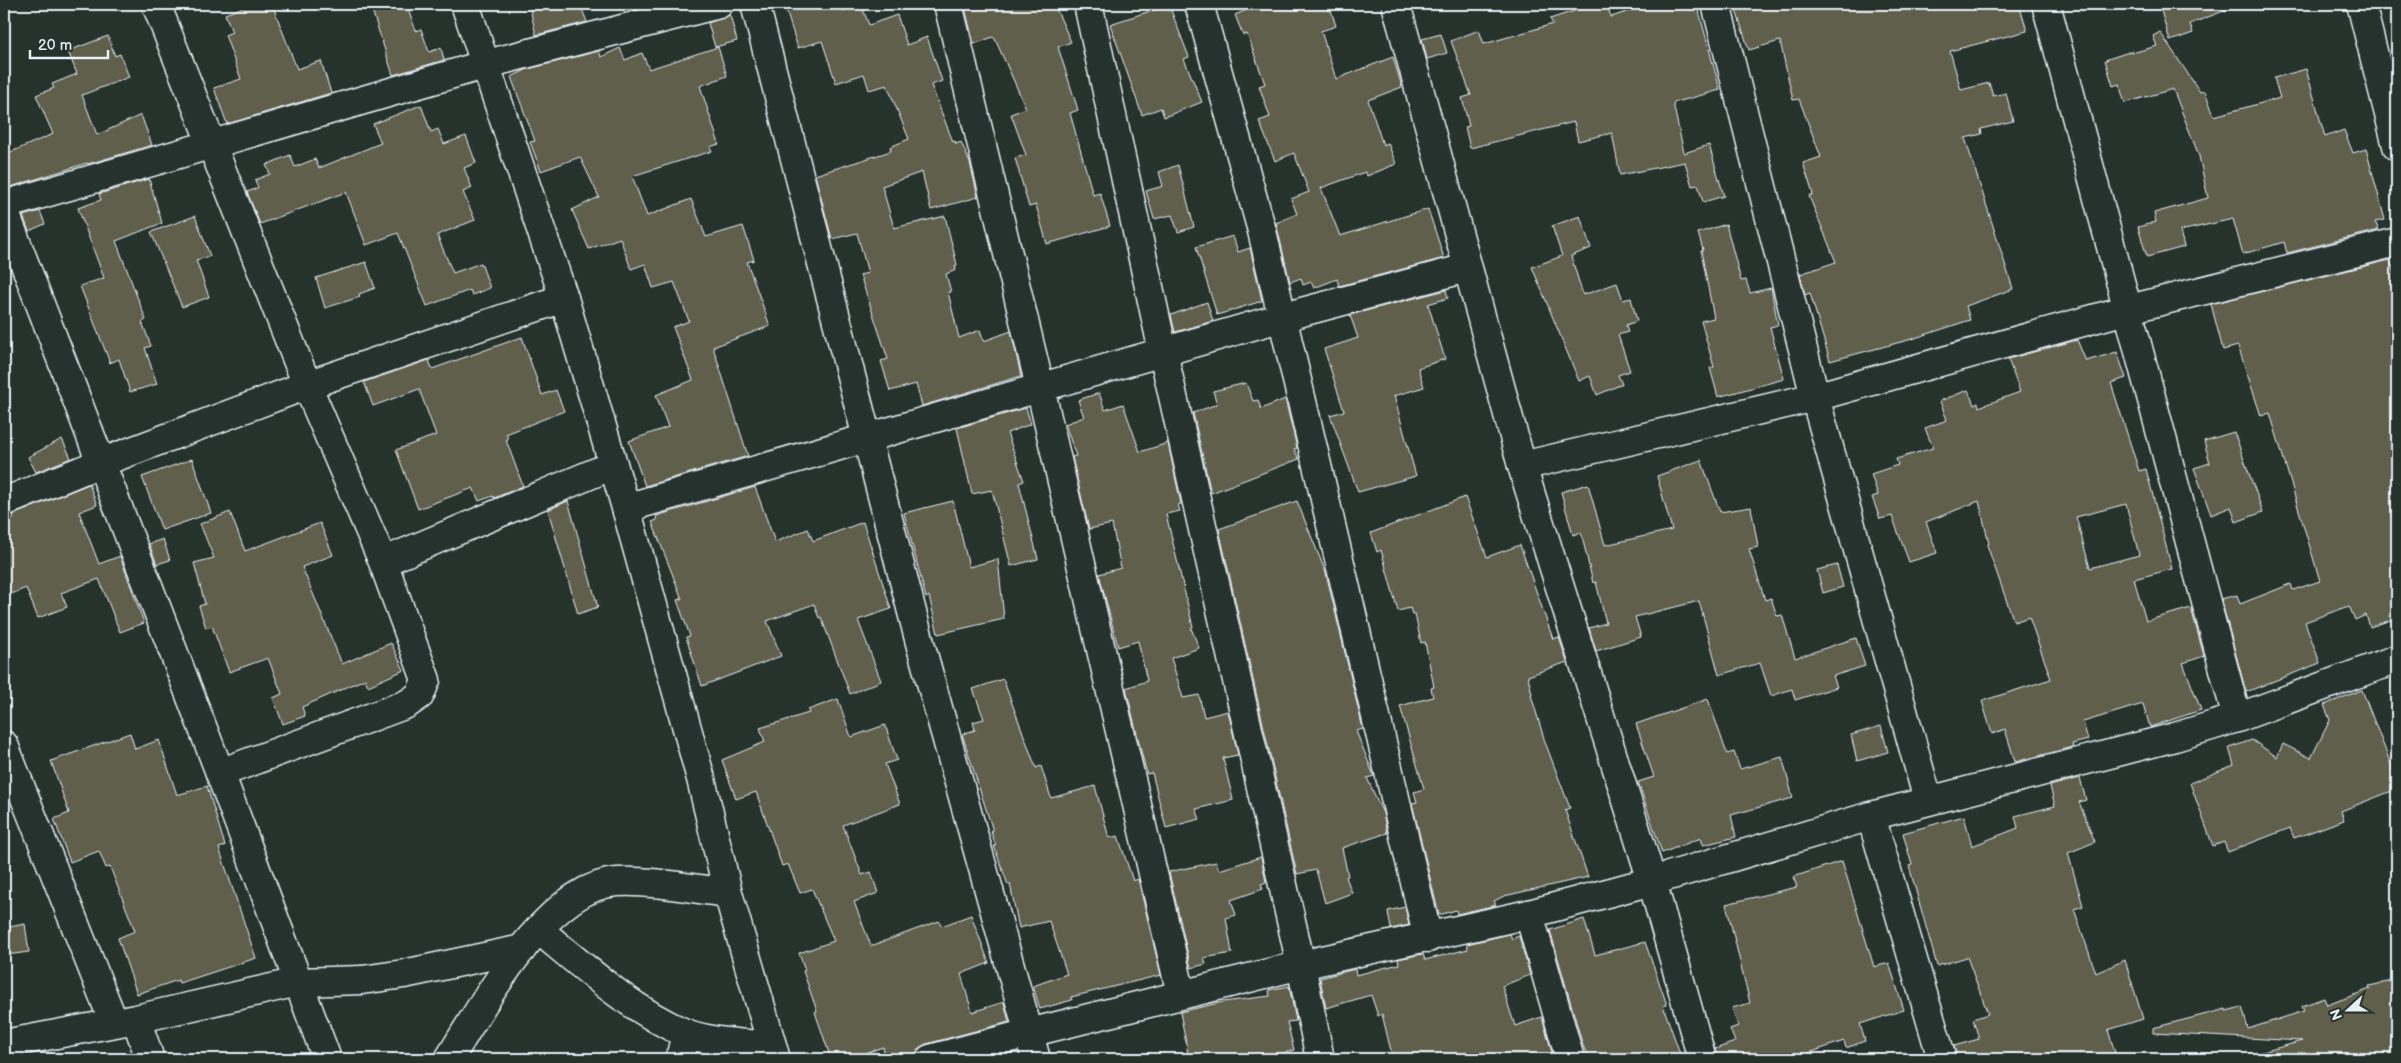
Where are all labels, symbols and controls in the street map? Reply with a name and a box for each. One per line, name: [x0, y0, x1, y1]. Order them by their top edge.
scale bar: [30, 28, 108, 60]
text: 20 m: [38, 36, 72, 55]
north arrow: [2324, 986, 2374, 1036]
text: N: [2327, 1007, 2346, 1022]

